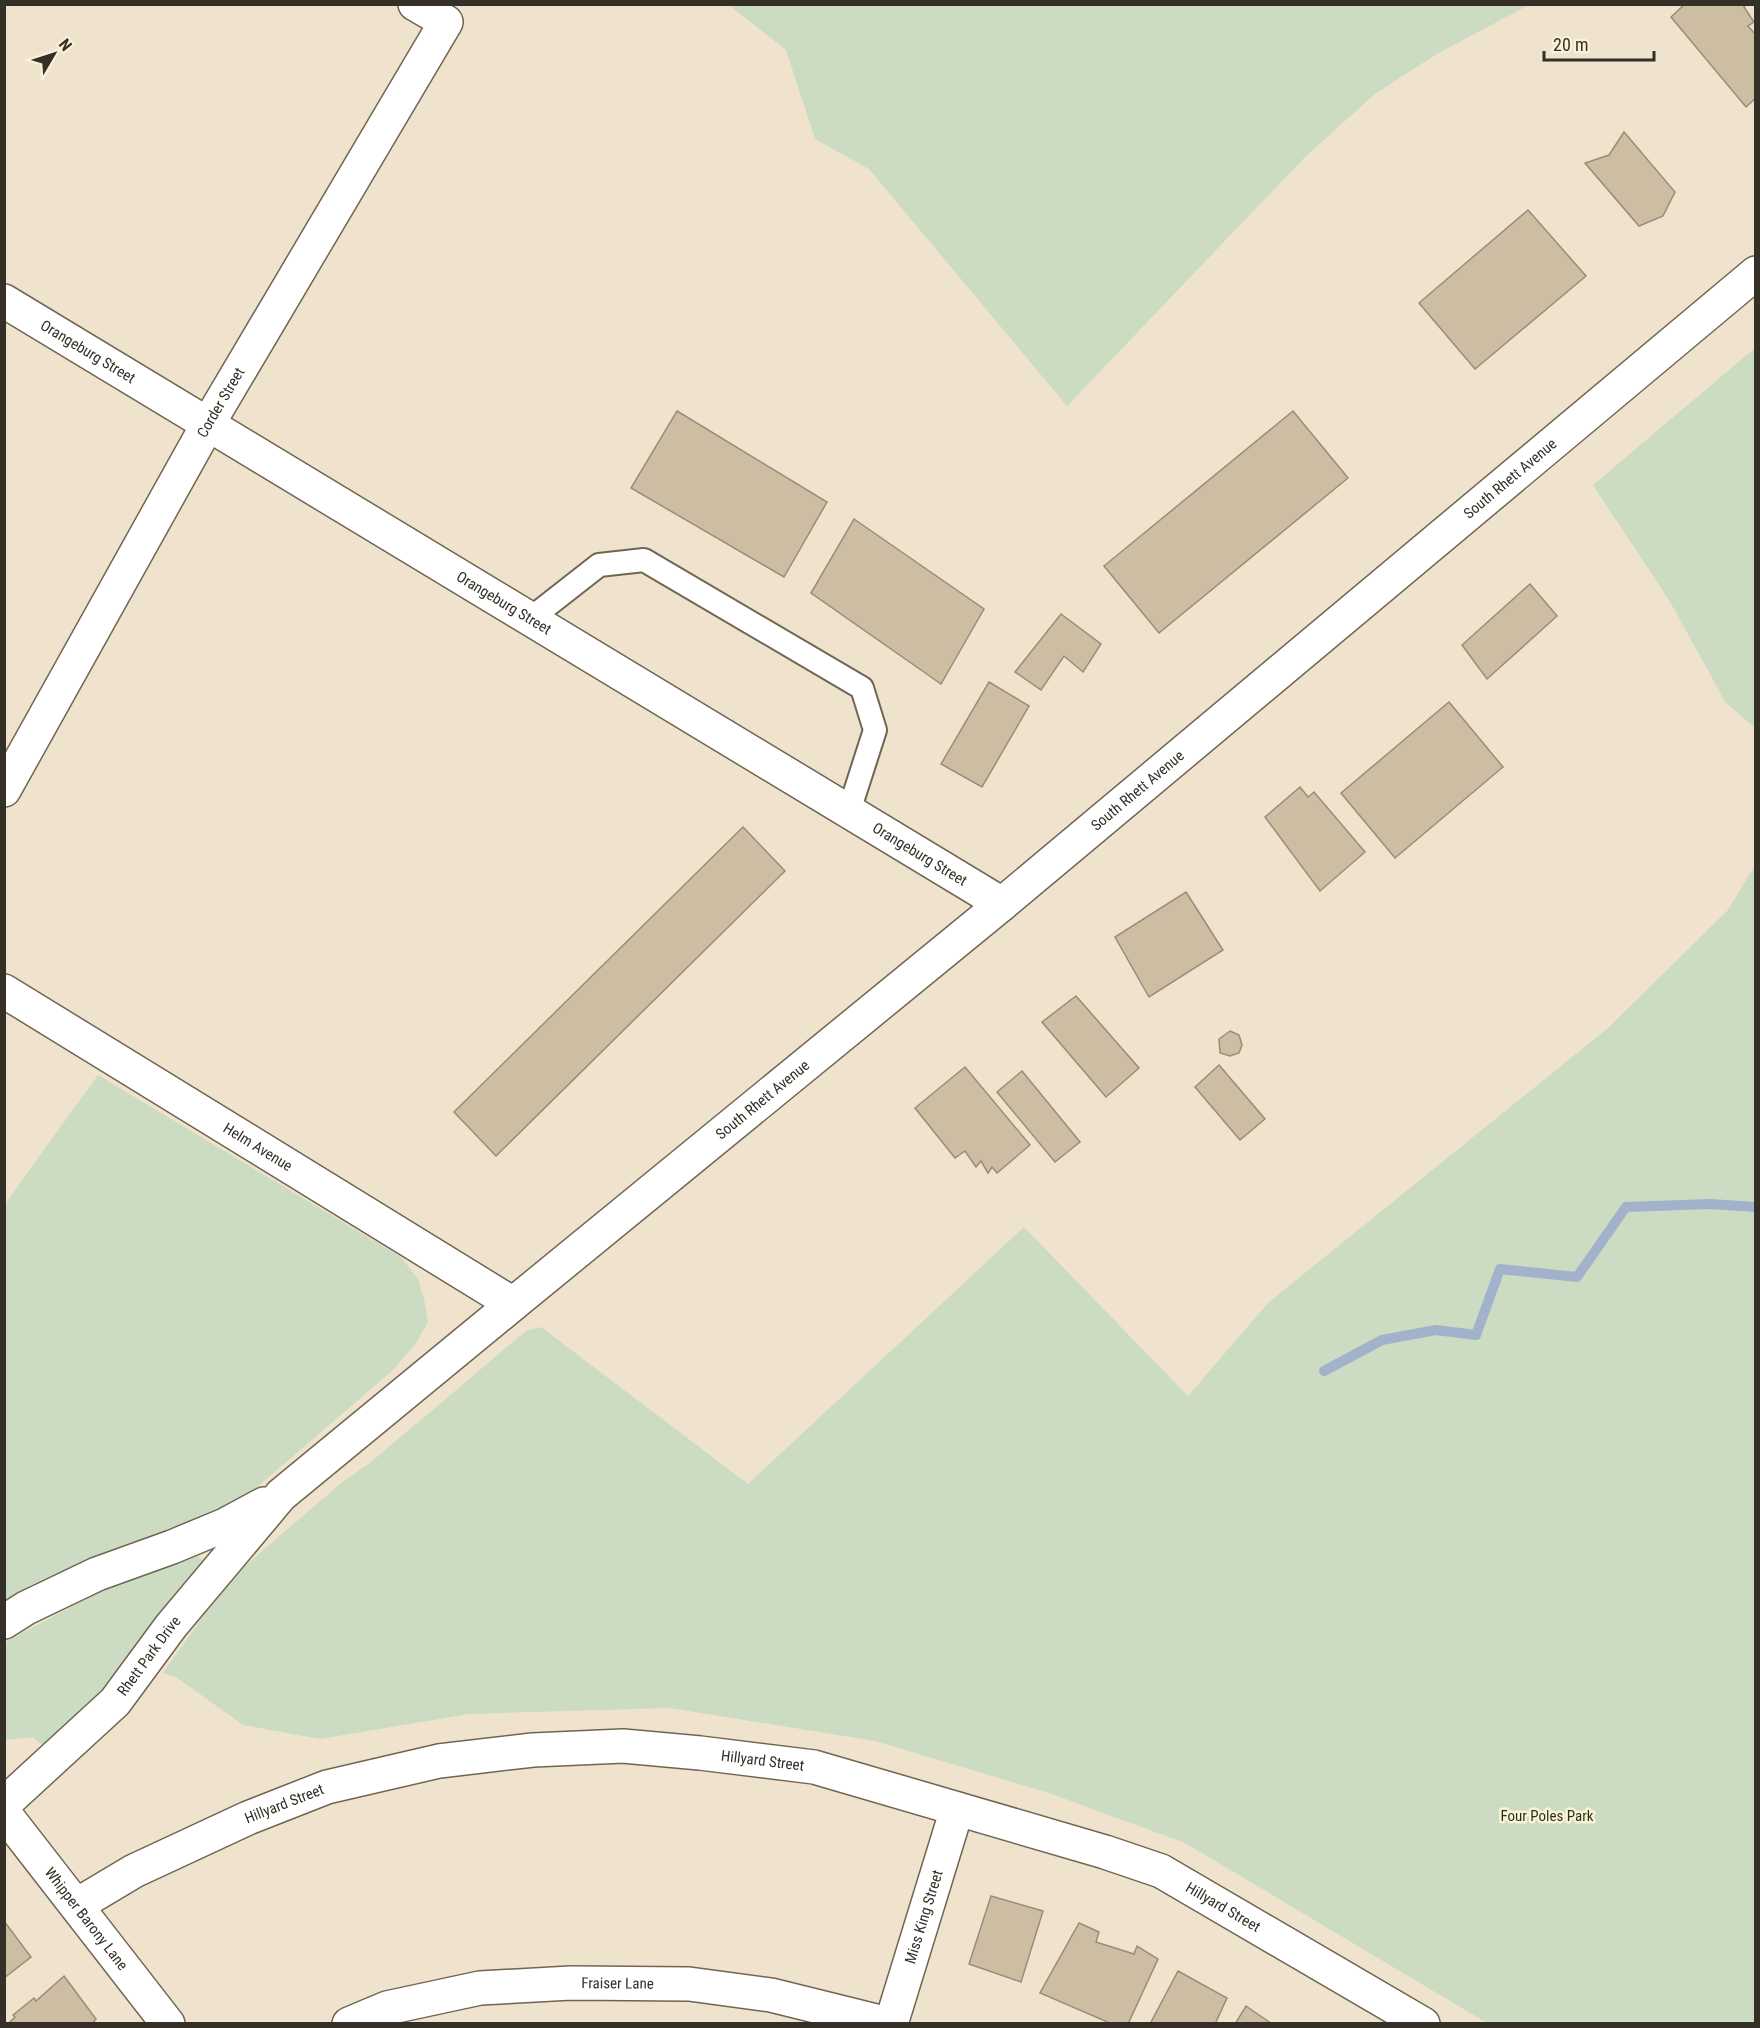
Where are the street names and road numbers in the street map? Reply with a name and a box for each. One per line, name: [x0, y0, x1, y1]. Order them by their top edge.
street label: Orangeburg Street: [37, 316, 138, 387]
street label: Corder Street: [193, 364, 248, 441]
street label: South Rhett Avenue: [1460, 435, 1560, 523]
street label: Orangeburg Street: [453, 568, 554, 638]
street label: South Rhett Avenue: [1087, 747, 1188, 835]
street label: Orangeburg Street: [869, 819, 970, 890]
street label: South Rhett Avenue: [712, 1056, 813, 1143]
street label: Helm Avenue: [220, 1119, 296, 1175]
street label: Rhett Park Drive: [114, 1612, 184, 1699]
street label: Hillyard Street: [720, 1747, 805, 1775]
street label: Hillyard Street: [242, 1780, 326, 1827]
street label: Whipper Barony Lane: [41, 1864, 132, 1974]
street label: Miss King Street: [901, 1868, 947, 1966]
street label: Hillyard Street: [1182, 1878, 1264, 1936]
street label: Fraiser Lane: [581, 1974, 654, 1993]

